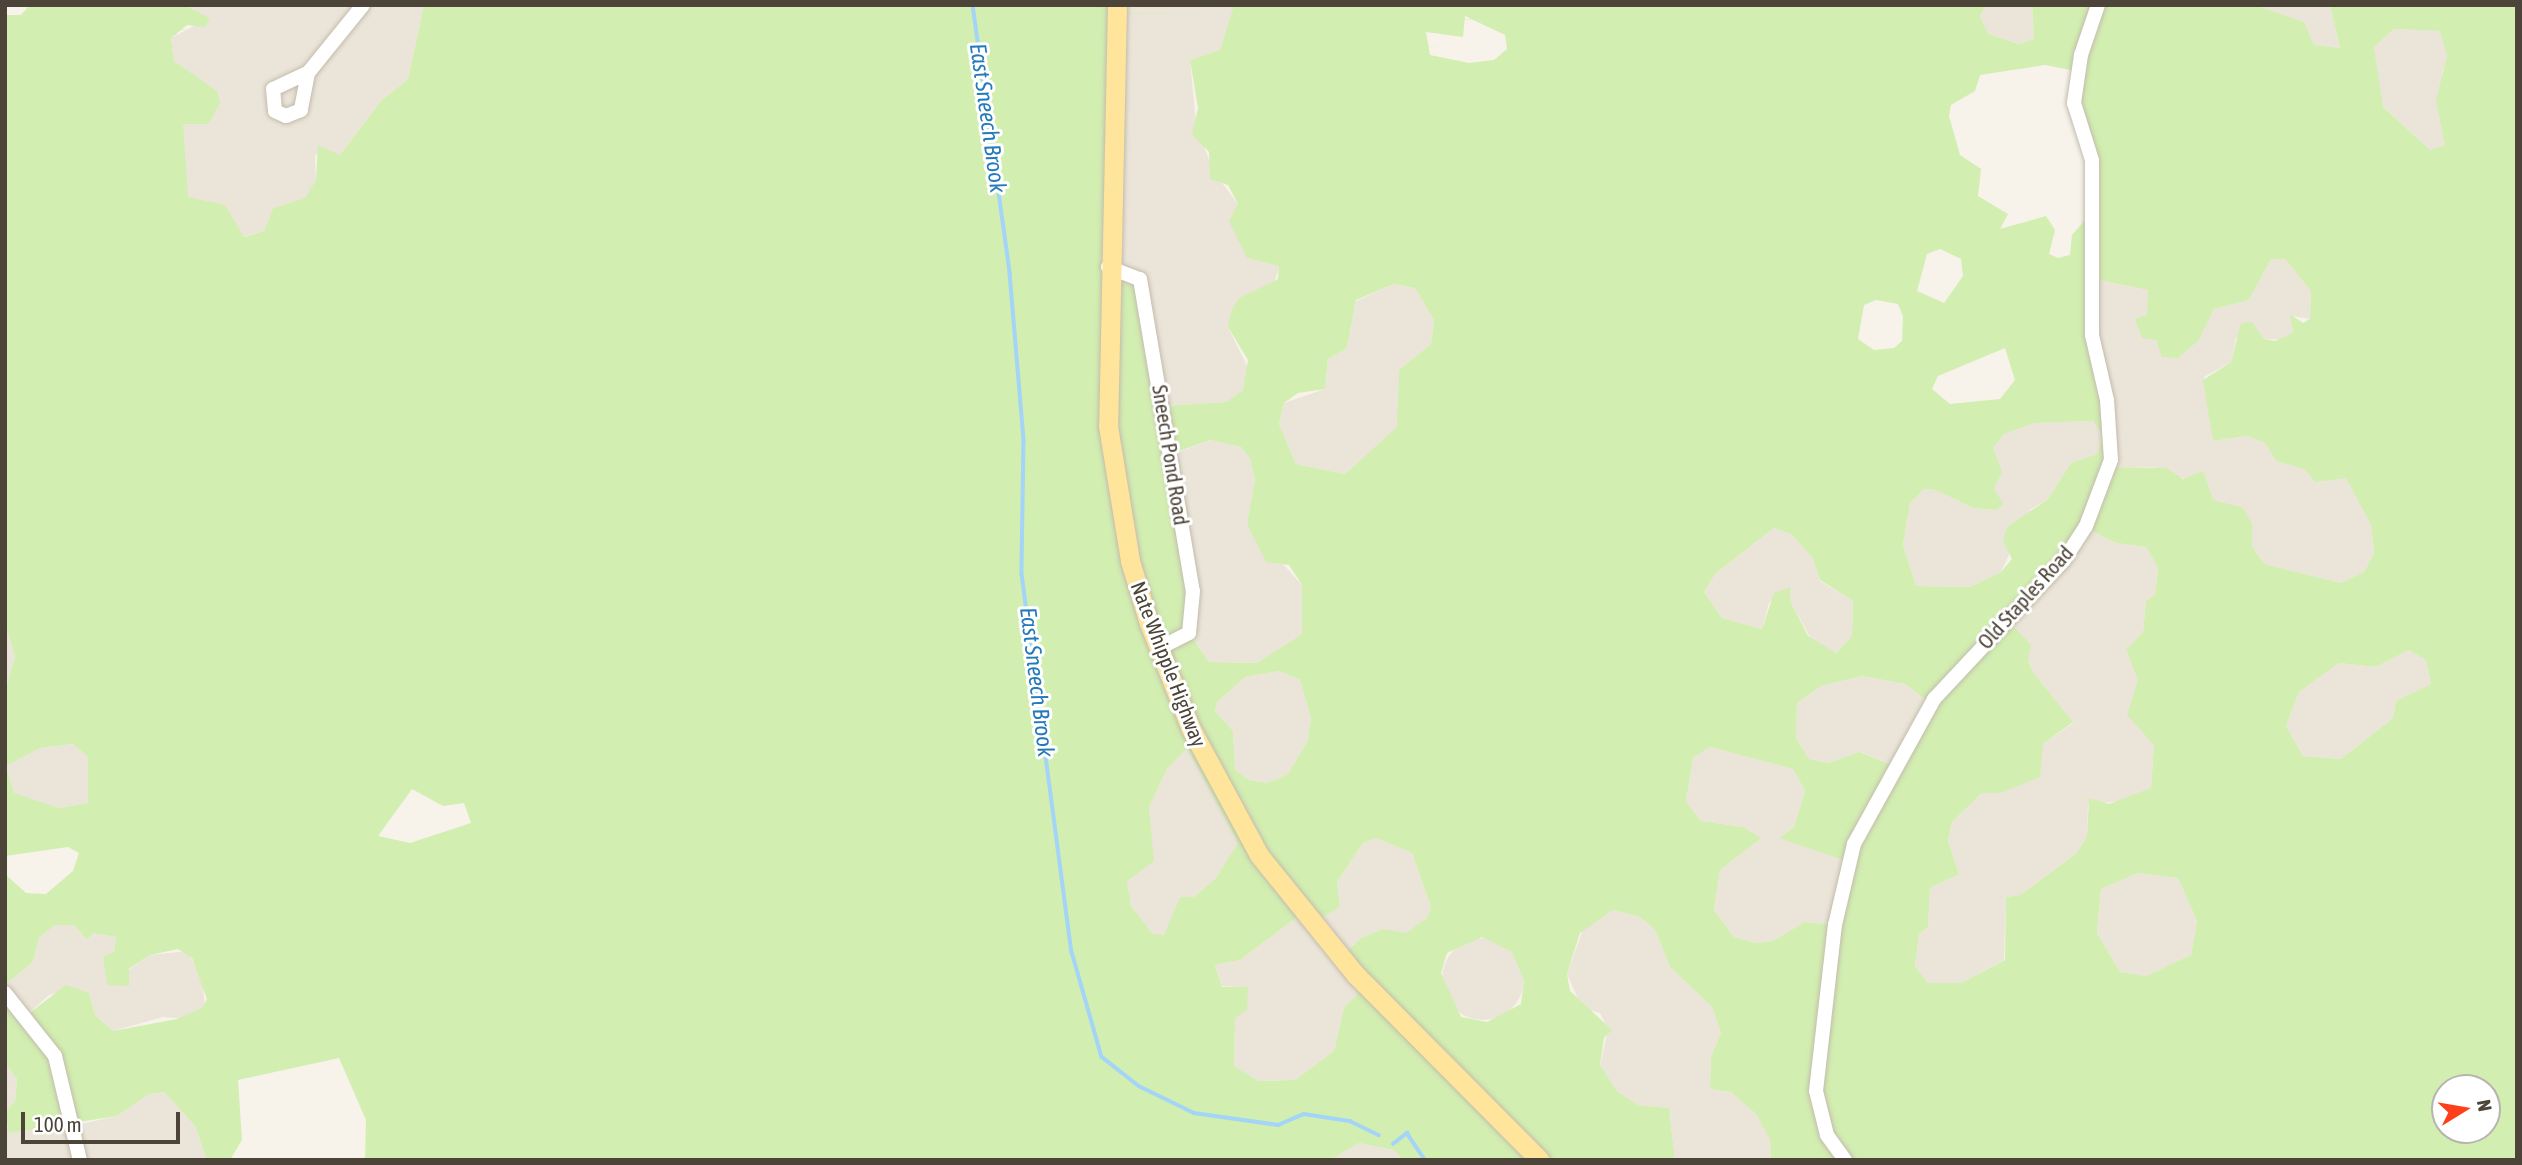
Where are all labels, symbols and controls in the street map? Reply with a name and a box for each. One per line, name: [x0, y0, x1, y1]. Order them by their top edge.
water label: East Sneech Brook: [964, 41, 1012, 195]
street label: Sneech Pond Road: [1147, 383, 1195, 527]
street label: Old Staples Road: [1972, 540, 2078, 654]
street label: Nate Whipple Highway: [1126, 578, 1212, 750]
water label: East Sneech Brook: [1014, 606, 1060, 758]
north arrow: [2431, 1074, 2501, 1144]
scale bar: [24, 1098, 184, 1142]
text: N: [2473, 1098, 2497, 1113]
text: 100 m: [34, 1112, 82, 1136]

